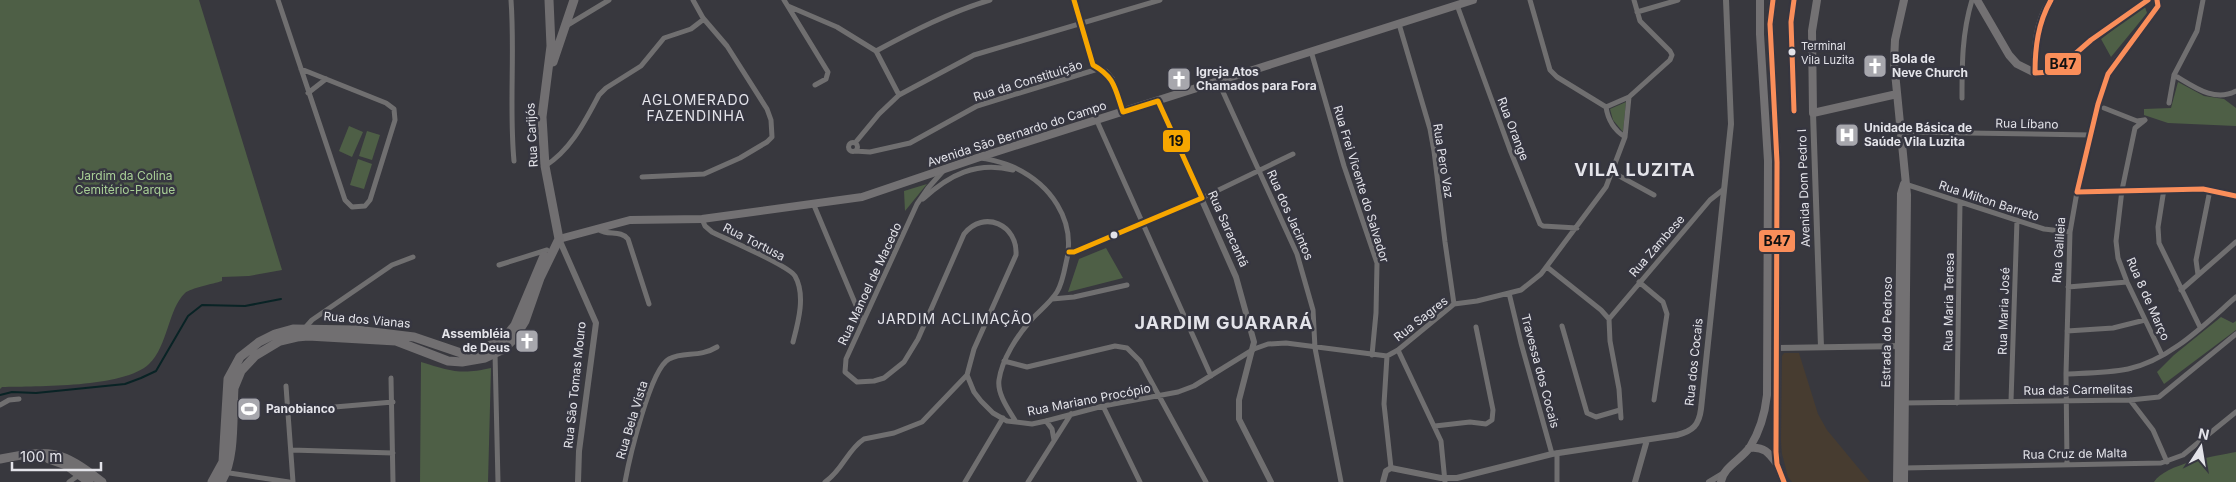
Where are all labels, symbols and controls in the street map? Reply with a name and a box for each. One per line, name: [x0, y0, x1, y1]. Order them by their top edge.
place label: Terminal Vila Luzita: [1801, 39, 1854, 67]
marker: Terminal Vila Luzita: [1787, 47, 1797, 57]
place label: Bola de Neve Church: [1892, 51, 1968, 80]
line badge: B47: [2044, 52, 2082, 76]
church icon: Bola de Neve Church: [1862, 53, 1888, 79]
text: B47: [2050, 55, 2076, 72]
street label: Rua da Constituição: [971, 57, 1084, 104]
place label: Igreja Atos Chamados para Fora: [1196, 64, 1317, 93]
church icon: Igreja Atos Chamados para Fora: [1166, 66, 1192, 92]
district label: AGLOMERADO FAZENDINHA: [642, 91, 750, 124]
street label: Rua Orange: [1494, 95, 1532, 163]
street label: Avenida São Bernardo do Campo: [925, 97, 1108, 170]
street label: Rua Carijós: [522, 102, 541, 168]
street label: Rua Frei Vicente do Salvador: [1330, 104, 1393, 265]
street label: Rua Líbano: [1995, 115, 2059, 132]
place label: Unidade Básica de Saúde Vila Luzita: [1864, 120, 1972, 149]
street label: Rua Pero Vaz: [1430, 122, 1457, 199]
hospital icon: Unidade Básica de Saúde Vila Luzita: [1834, 122, 1860, 148]
line badge: 19: [1162, 129, 1191, 153]
street label: Avenida Dom Pedro I: [1794, 129, 1813, 247]
text: 19: [1168, 132, 1184, 149]
district label: VILA LUZITA: [1574, 159, 1696, 180]
street label: Rua dos Jacintos: [1264, 167, 1317, 262]
park label: Jardim da Colina Cemitério-Parque: [75, 168, 175, 197]
street label: Rua Milton Barreto: [1937, 177, 2041, 224]
street label: Rua Saracantã: [1205, 188, 1252, 269]
street label: Rua Zambese: [1626, 212, 1688, 280]
street label: Rua Galileia: [2049, 217, 2068, 283]
street label: Rua Tortusa: [721, 219, 788, 264]
street label: Rua Manoel de Macedo: [834, 220, 905, 348]
line badge: B47: [1758, 229, 1796, 253]
unlabelled marker: [1109, 230, 1119, 240]
text: B47: [1764, 232, 1790, 249]
street label: Rua Maria Teresa: [1940, 253, 1957, 351]
street label: Rua 8 de Março: [2123, 255, 2173, 343]
street label: Rua Maria José: [1994, 267, 2013, 355]
street label: Estrada do Pedroso: [1878, 276, 1895, 388]
street label: Rua Sagres: [1391, 293, 1451, 344]
street label: Rua dos Vianas: [323, 308, 411, 331]
district label: JARDIM ACLIMAÇÃO: [877, 310, 1033, 327]
district label: JARDIM GUARARÁ: [1135, 312, 1313, 333]
street label: Travessa dos Cocais: [1518, 312, 1563, 430]
street label: Rua dos Cocais: [1681, 317, 1706, 407]
street label: Rua São Tomas Mouro: [560, 321, 589, 449]
place label: Assembléia de Deus: [441, 326, 510, 355]
church icon: Assembléia de Deus: [514, 328, 540, 354]
street label: Rua Bela Vista: [613, 379, 651, 461]
street label: Rua Mariano Procópio: [1026, 380, 1152, 419]
street label: Rua das Carmelitas: [2023, 381, 2133, 398]
sports icon: Panobianco: [236, 396, 262, 422]
place label: Panobianco: [266, 401, 335, 416]
north arrow: [2176, 422, 2226, 472]
text: N: [2197, 424, 2211, 443]
scale bar: [12, 440, 101, 472]
street label: Rua Cruz de Malta: [2023, 445, 2127, 462]
text: 100 m: [20, 447, 62, 466]

